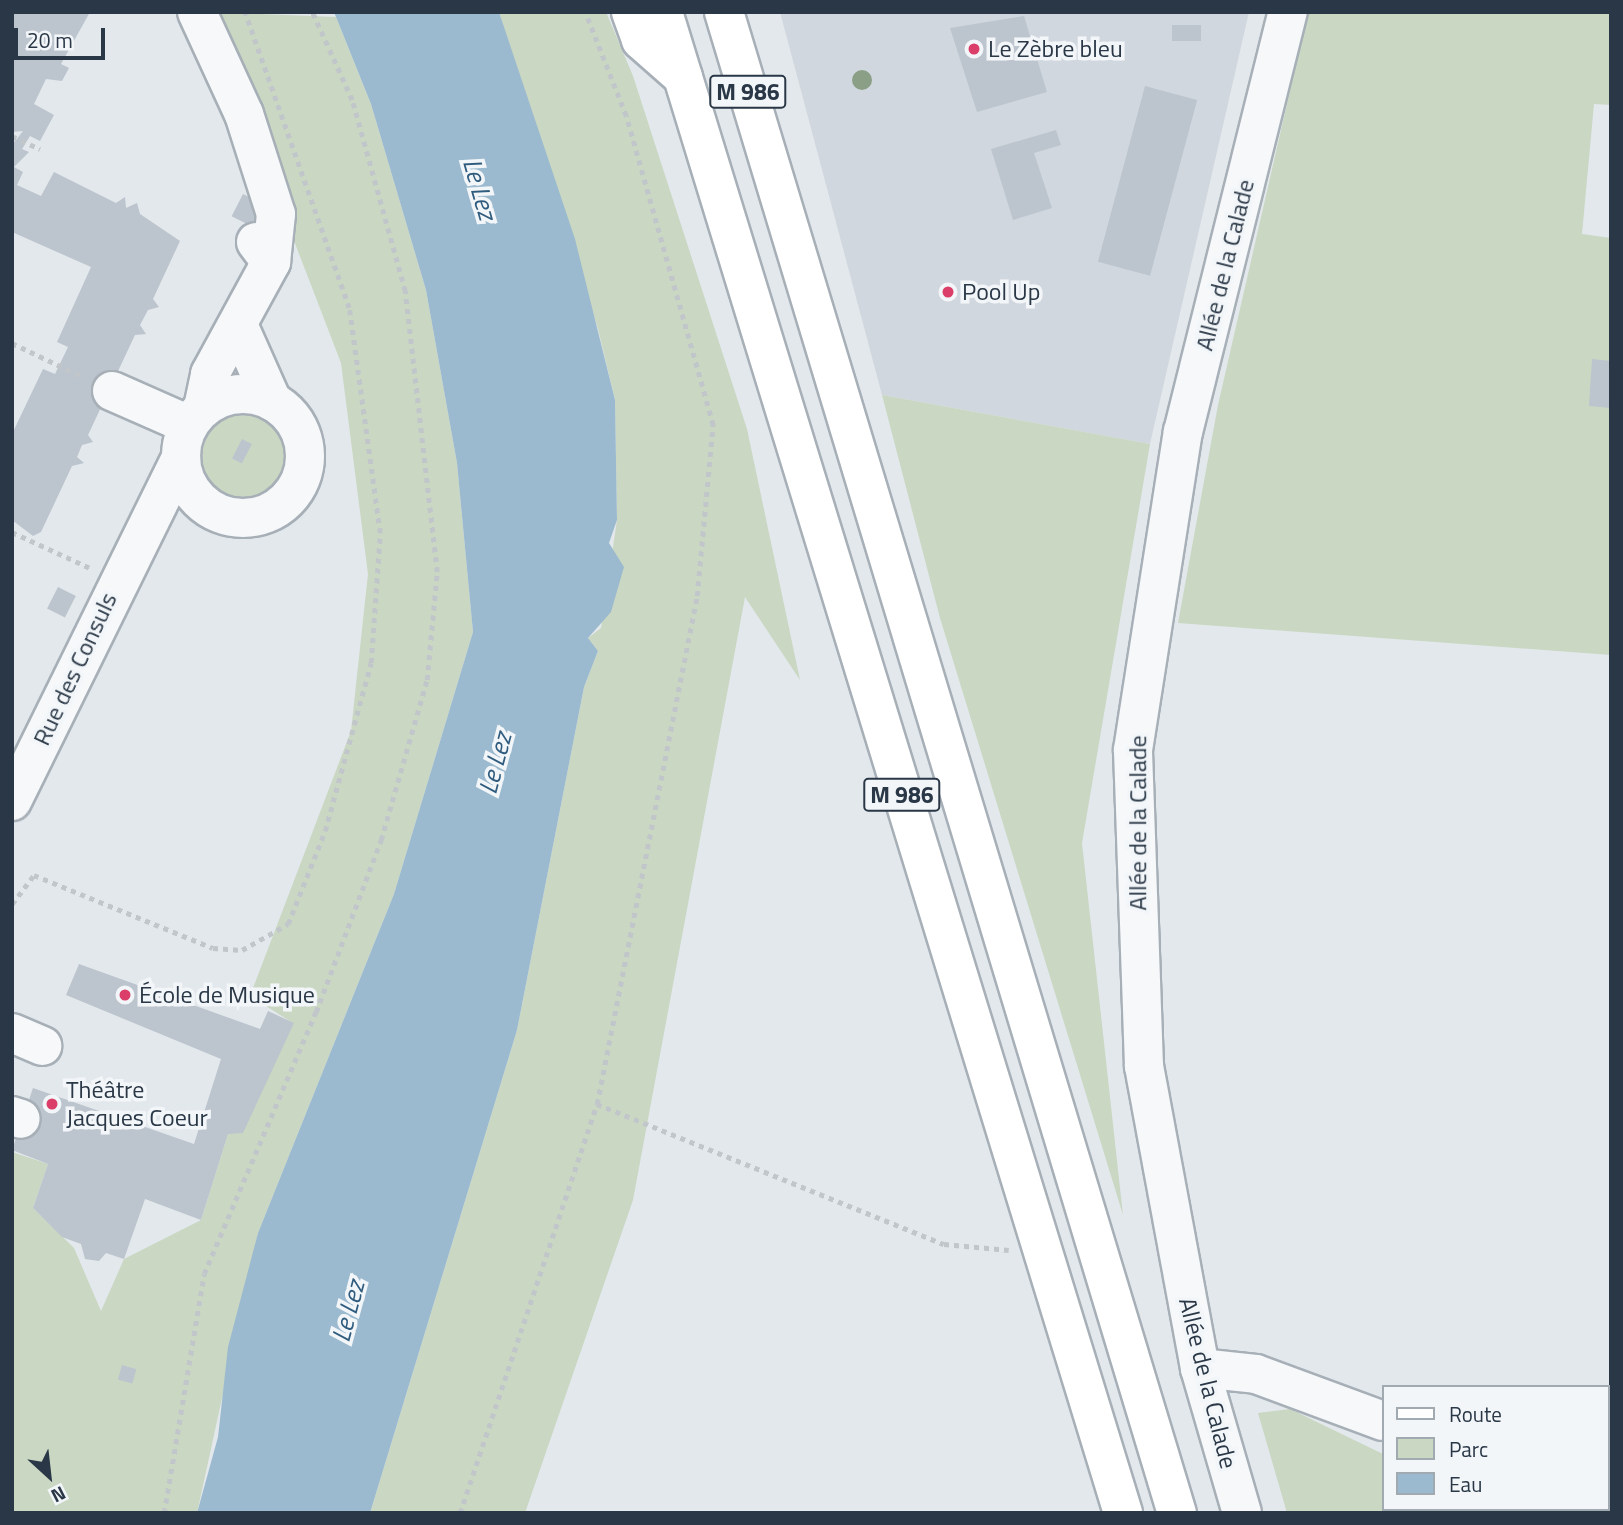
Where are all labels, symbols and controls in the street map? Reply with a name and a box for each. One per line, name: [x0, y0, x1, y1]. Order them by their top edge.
scale bar: [18, 14, 108, 58]
text: 20 m: [27, 24, 73, 56]
place label: Le Zèbre bleu: [988, 35, 1123, 63]
marker: Le Zèbre bleu: [966, 41, 982, 57]
road number: M 986: [708, 72, 788, 111]
water label: Le Lez: [456, 155, 504, 223]
street label: Allée de la Calade: [1190, 176, 1260, 354]
place label: Pool Up: [962, 278, 1040, 306]
marker: Pool Up: [940, 284, 956, 300]
street label: Rue des Consuls: [27, 588, 123, 750]
water label: Le Lez: [472, 729, 518, 797]
street label: Allée de la Calade: [1124, 735, 1152, 911]
road number: M 986: [862, 776, 942, 814]
place label: École de Musique: [139, 981, 315, 1009]
marker: École de Musique: [117, 987, 133, 1003]
place label: Théâtre Jacques Coeur: [66, 1076, 208, 1132]
marker: Théâtre Jacques Coeur: [44, 1096, 60, 1112]
water label: Le Lez: [325, 1277, 371, 1345]
street label: Allée de la Calade: [1173, 1294, 1243, 1472]
legend: [1382, 1385, 1609, 1511]
text: Route: [1449, 1398, 1502, 1430]
text: Parc: [1449, 1433, 1488, 1465]
north arrow: [14, 1441, 84, 1511]
text: Eau: [1449, 1468, 1482, 1500]
text: N: [46, 1479, 71, 1511]

